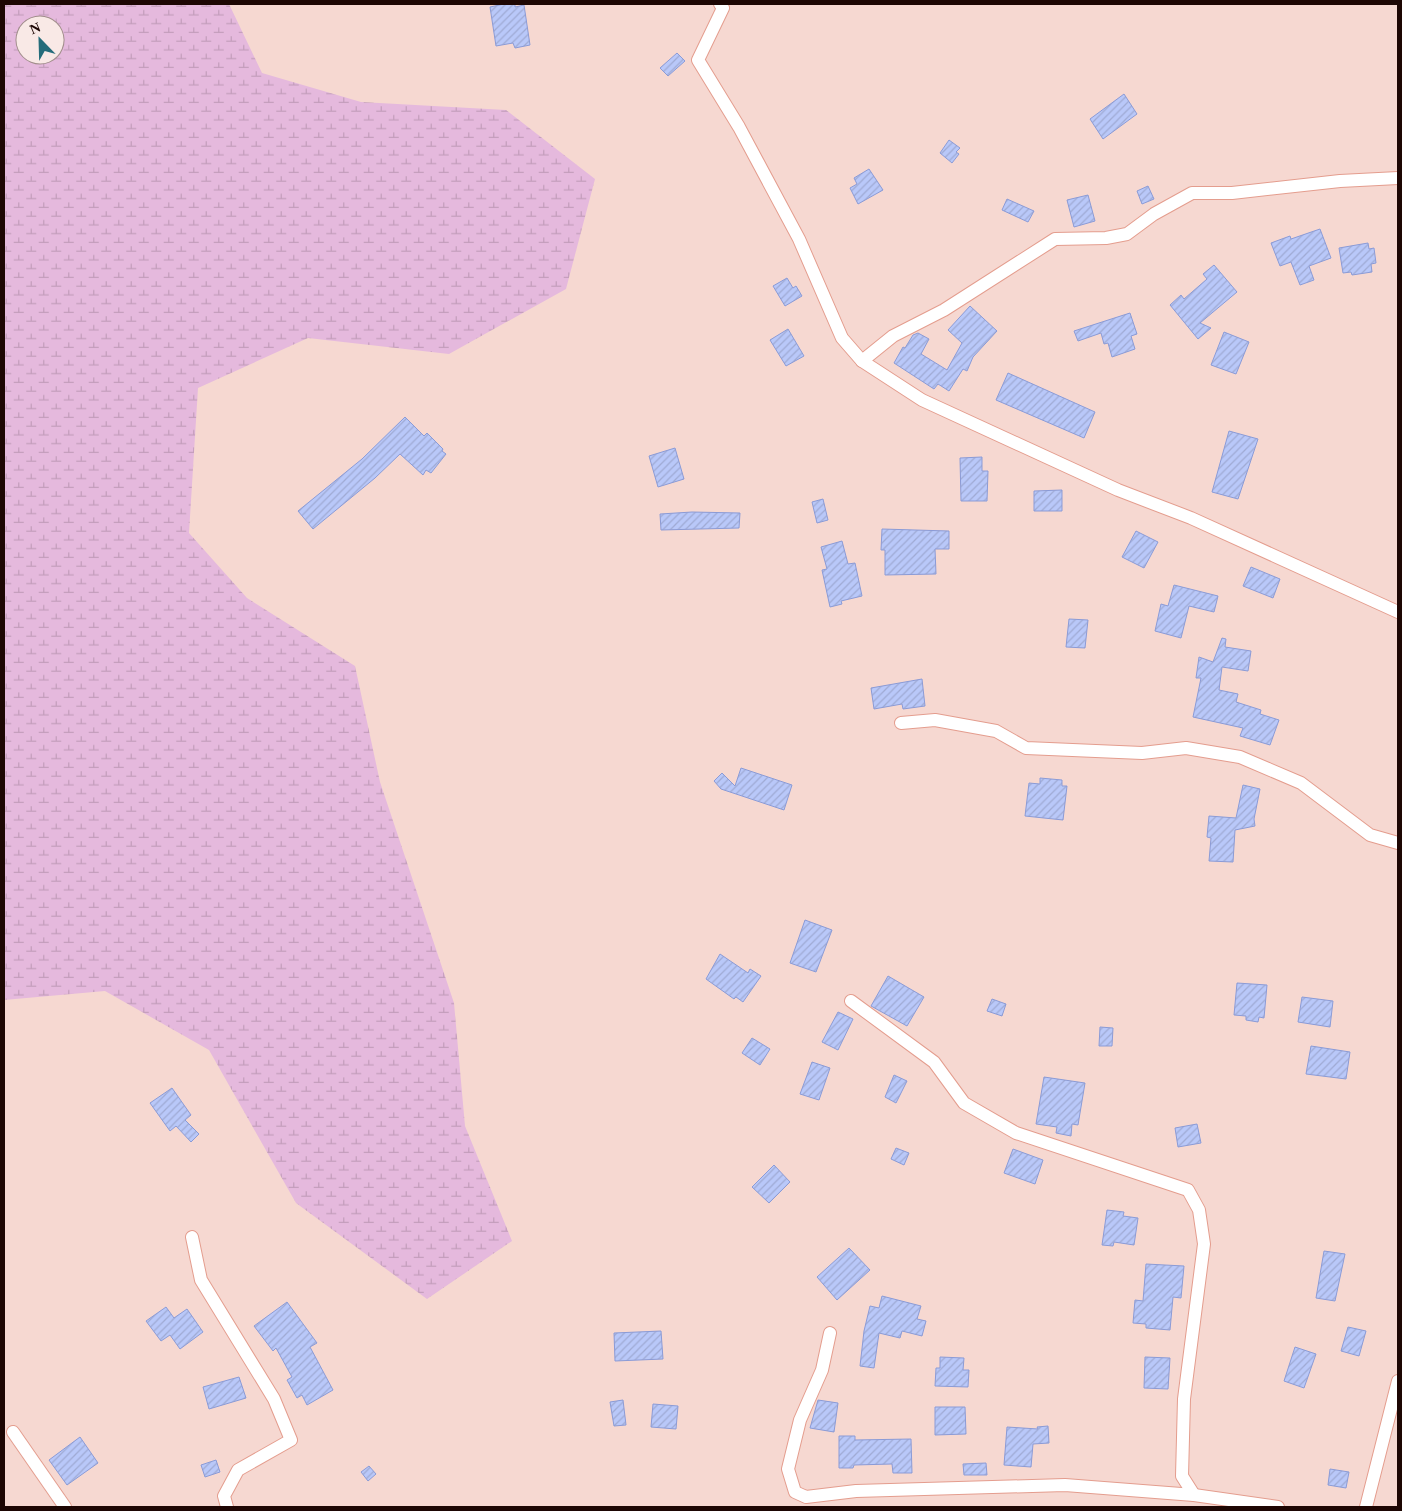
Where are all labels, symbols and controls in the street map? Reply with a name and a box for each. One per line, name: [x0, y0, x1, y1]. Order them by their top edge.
north arrow: [15, 15, 65, 65]
text: N: [28, 20, 43, 37]

